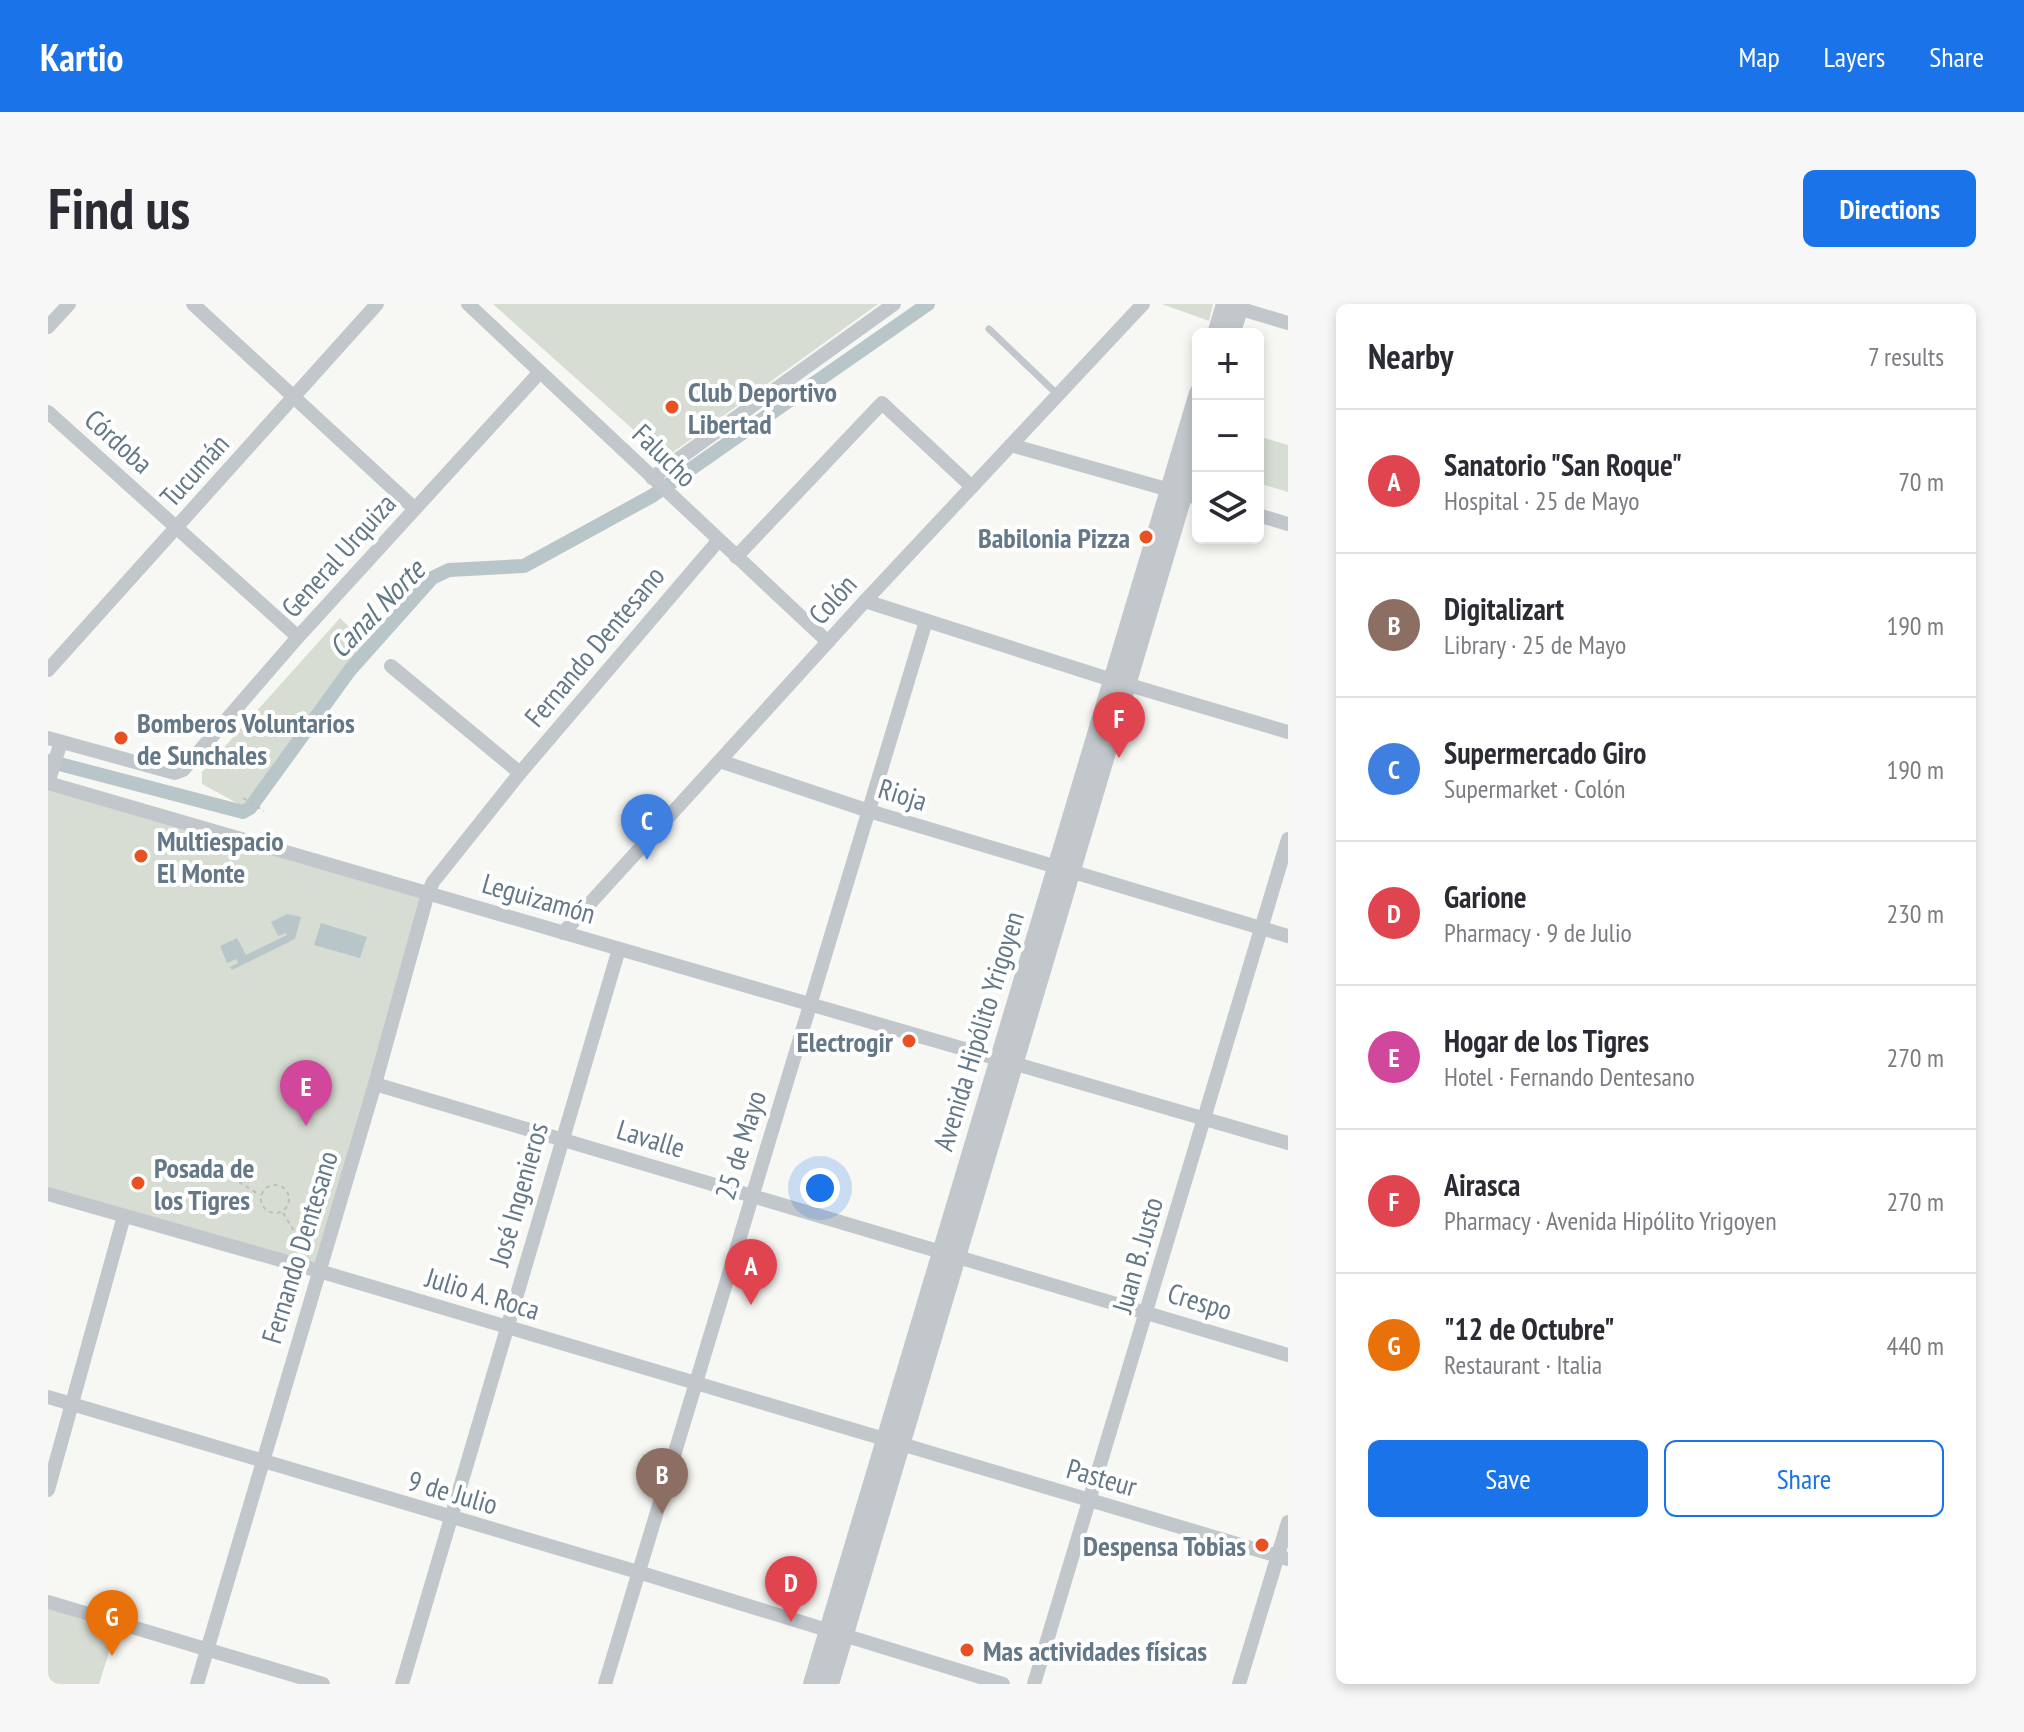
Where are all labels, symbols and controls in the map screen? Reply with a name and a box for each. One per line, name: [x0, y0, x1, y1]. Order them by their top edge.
text: Kartio: [40, 32, 124, 81]
text: Map: [1738, 38, 1780, 75]
text: Layers: [1824, 38, 1885, 75]
text: Share: [1929, 38, 1984, 75]
button: Directions: [1803, 170, 1976, 247]
text: Find us: [48, 172, 190, 244]
map controls: [1192, 328, 1264, 544]
button: +: [1192, 328, 1264, 400]
text: Nearby: [1368, 334, 1453, 378]
text: 7 results: [1868, 340, 1944, 373]
place label: Club Deportivo Libertad: [688, 373, 837, 442]
marker: Club Deportivo Libertad: [663, 398, 681, 416]
button: −: [1192, 400, 1264, 472]
street label: Córdoba: [77, 401, 161, 481]
street label: Falucho: [625, 415, 705, 495]
street label: Tucumán: [151, 426, 237, 514]
text: Sanatorio "San Roque": [1444, 445, 1682, 484]
text: A: [1387, 465, 1401, 498]
text: 70 m: [1898, 465, 1944, 498]
button: layers: [1192, 472, 1264, 544]
text: Hospital · 25 de Mayo: [1444, 484, 1639, 517]
street label: General Urquiza: [273, 485, 403, 625]
place label: Babilonia Pizza: [978, 519, 1130, 556]
marker: Babilonia Pizza: [1137, 528, 1155, 546]
water label: Canal Norte: [319, 549, 434, 666]
street label: Fernando Dentesano: [516, 558, 672, 734]
street label: Colón: [800, 566, 864, 632]
text: Digitalizart: [1444, 589, 1564, 628]
text: B: [1388, 609, 1400, 642]
text: 190 m: [1886, 609, 1944, 642]
text: Library · 25 de Mayo: [1444, 628, 1626, 661]
pin: F: [1093, 692, 1145, 758]
place label: Bomberos Voluntarios de Sunchales: [137, 704, 355, 773]
marker: Bomberos Voluntarios de Sunchales: [112, 729, 130, 747]
text: Supermercado Giro: [1444, 733, 1646, 772]
text: C: [1388, 753, 1400, 786]
text: 190 m: [1886, 753, 1944, 786]
street label: Rioja: [874, 769, 932, 819]
text: Supermarket · Colón: [1444, 772, 1625, 805]
pin: C: [621, 794, 673, 860]
place label: Multiespacio El Monte: [157, 822, 284, 891]
marker: Multiespacio El Monte: [132, 847, 150, 865]
street label: Leguizamón: [478, 864, 600, 932]
text: Garione: [1444, 877, 1527, 916]
text: D: [1387, 897, 1401, 930]
text: 230 m: [1886, 897, 1944, 930]
street label: Avenida Hipólito Yrigoyen: [924, 907, 1032, 1155]
text: Pharmacy · 9 de Julio: [1444, 916, 1632, 949]
text: Hogar de los Tigres: [1444, 1021, 1649, 1060]
place label: Electrogir: [797, 1023, 894, 1060]
marker: Electrogir: [900, 1032, 918, 1050]
text: E: [1388, 1041, 1400, 1074]
text: 270 m: [1886, 1041, 1944, 1074]
pin: E: [280, 1060, 332, 1126]
text: Hotel · Fernando Dentesano: [1444, 1060, 1695, 1093]
street label: 25 de Mayo: [706, 1086, 774, 1204]
street label: Lavalle: [613, 1110, 689, 1166]
street label: José Ingenieros: [480, 1118, 556, 1271]
street label: Fernando Dentesano: [252, 1146, 346, 1348]
place label: Posada de los Tigres: [154, 1149, 255, 1218]
text: Airasca: [1444, 1165, 1520, 1204]
your location: [800, 1168, 840, 1208]
marker: Posada de los Tigres: [129, 1174, 147, 1192]
text: F: [1389, 1185, 1399, 1218]
text: 270 m: [1886, 1185, 1944, 1218]
street label: Juan B. Justo: [1103, 1193, 1171, 1318]
text: Pharmacy · Avenida Hipólito Yrigoyen: [1444, 1204, 1777, 1237]
pin: A: [725, 1239, 777, 1305]
street label: Julio A. Roca: [421, 1258, 544, 1328]
street label: Crespo: [1163, 1274, 1237, 1328]
text: "12 de Octubre": [1444, 1309, 1615, 1348]
text: G: [1387, 1329, 1401, 1362]
text: 440 m: [1886, 1329, 1944, 1362]
text: Restaurant · Italia: [1444, 1348, 1602, 1381]
button: Save: [1368, 1440, 1648, 1517]
button: Share: [1664, 1440, 1944, 1517]
pin: B: [636, 1448, 688, 1514]
street label: Pasteur: [1063, 1449, 1142, 1505]
street label: 9 de Julio: [404, 1462, 502, 1522]
place label: Despensa Tobias: [1083, 1527, 1246, 1564]
marker: Despensa Tobias: [1253, 1536, 1271, 1554]
pin: D: [765, 1556, 817, 1622]
pin: G: [86, 1590, 138, 1656]
place label: Mas actividades físicas: [983, 1632, 1207, 1669]
marker: Mas actividades físicas: [958, 1641, 976, 1659]

